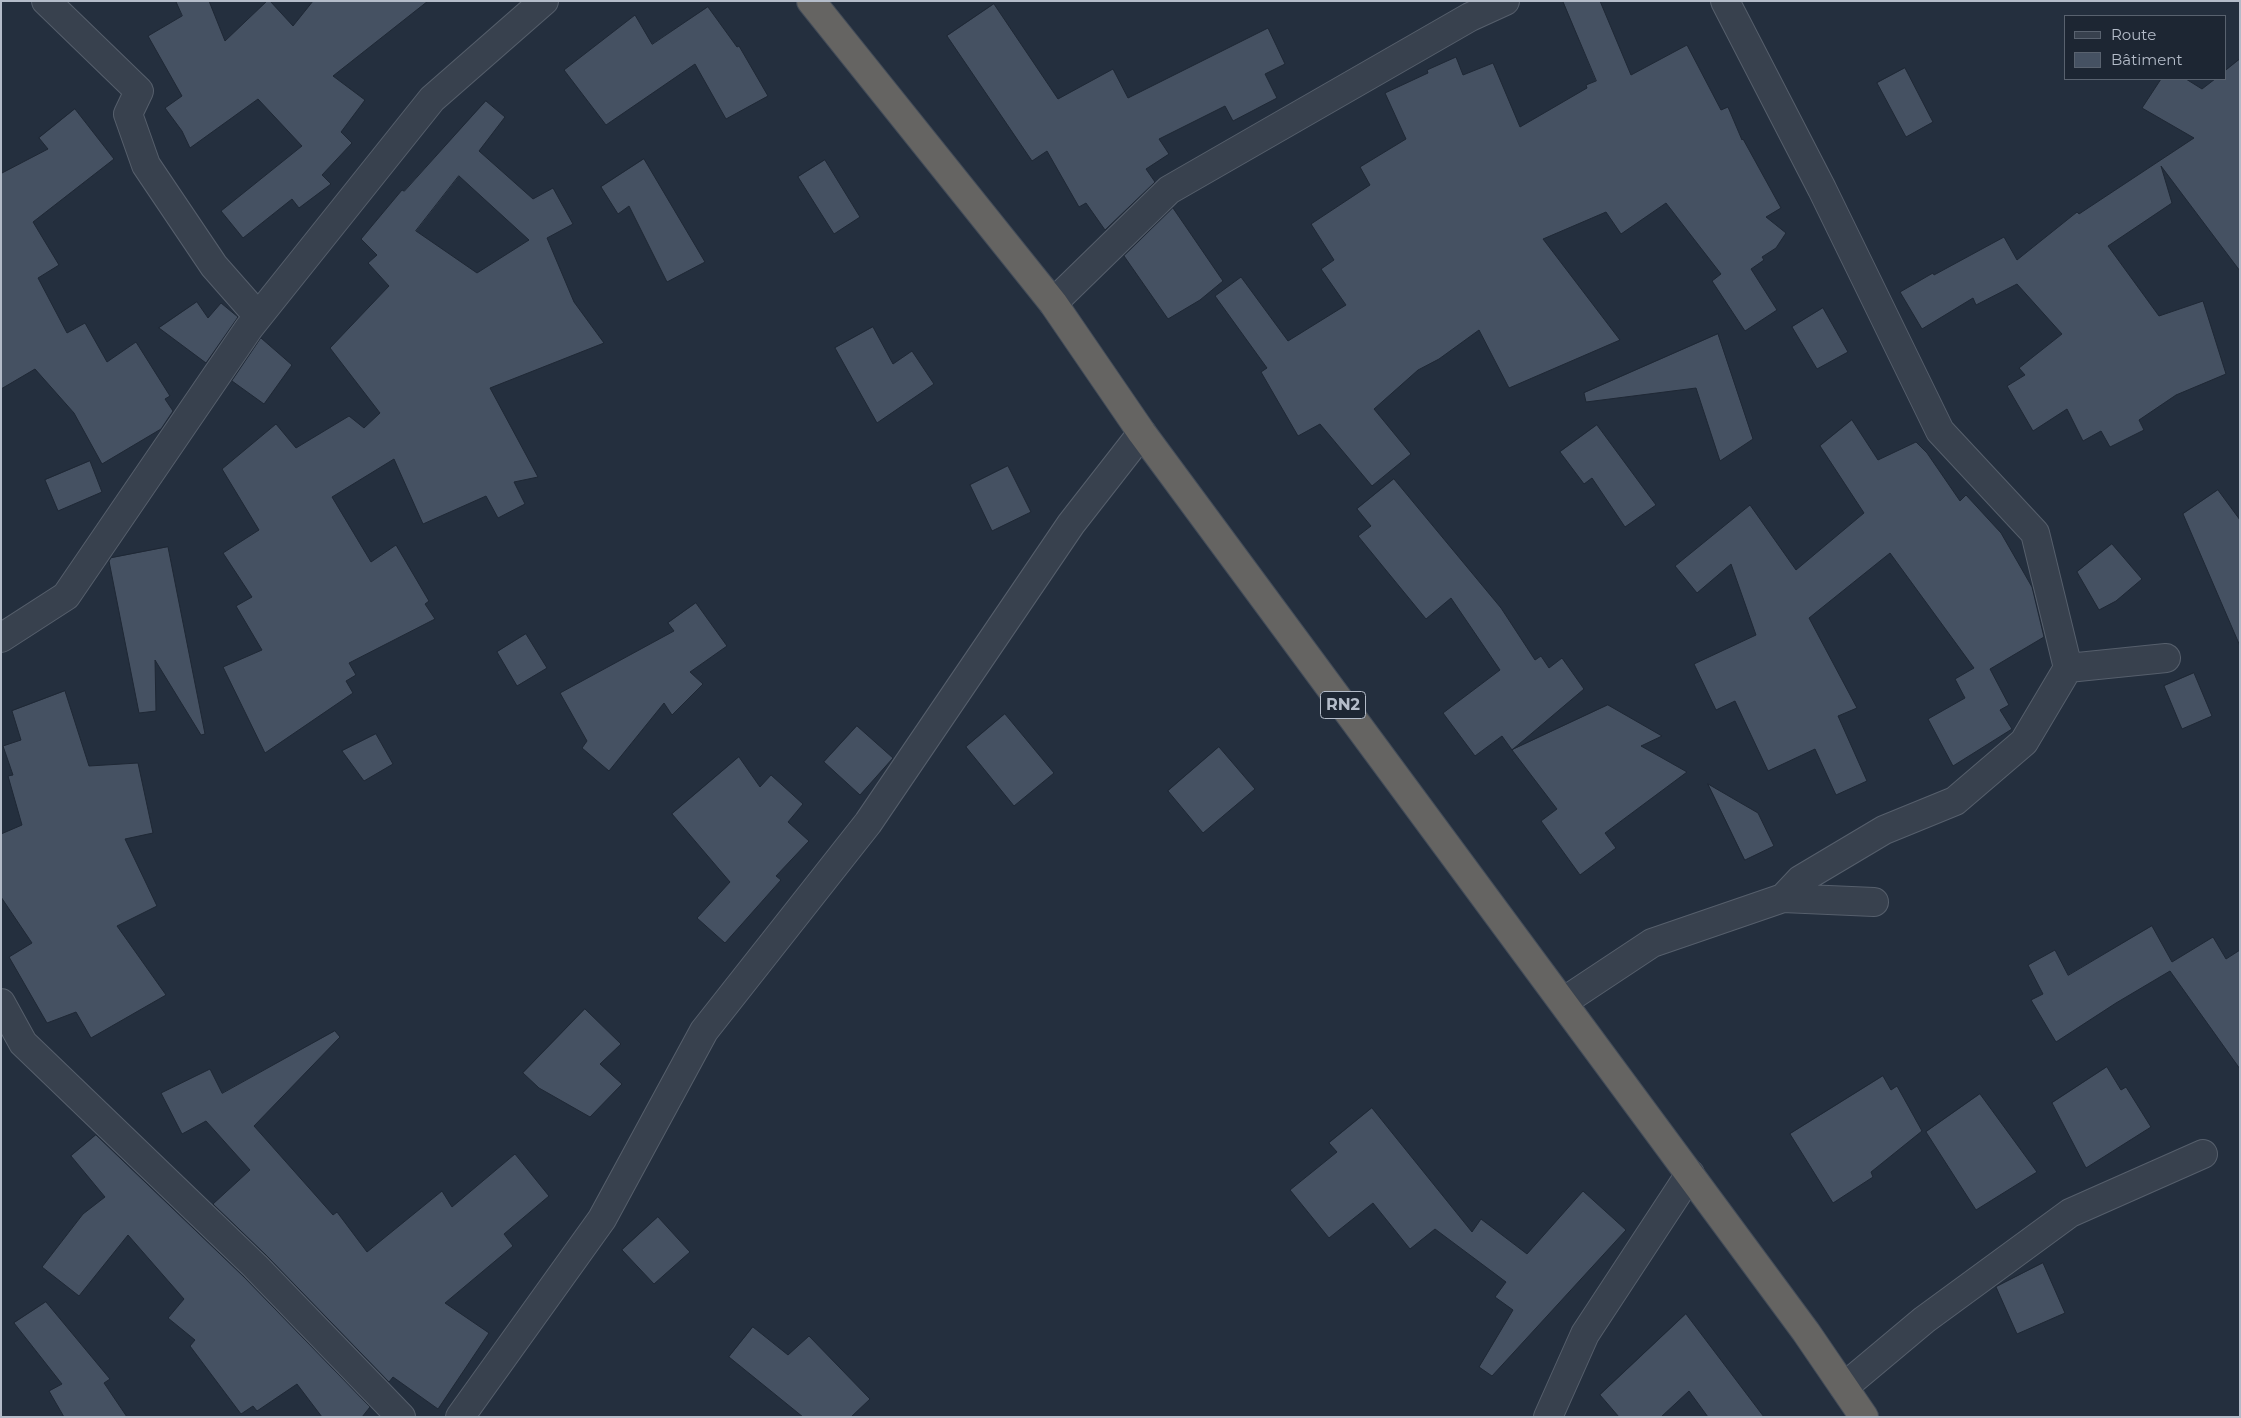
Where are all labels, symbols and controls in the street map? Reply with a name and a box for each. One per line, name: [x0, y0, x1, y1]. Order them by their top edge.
legend: [2064, 15, 2226, 80]
text: Route: [2111, 25, 2156, 44]
text: Bâtiment: [2111, 50, 2183, 69]
road number: RN2: [1320, 692, 1366, 718]

